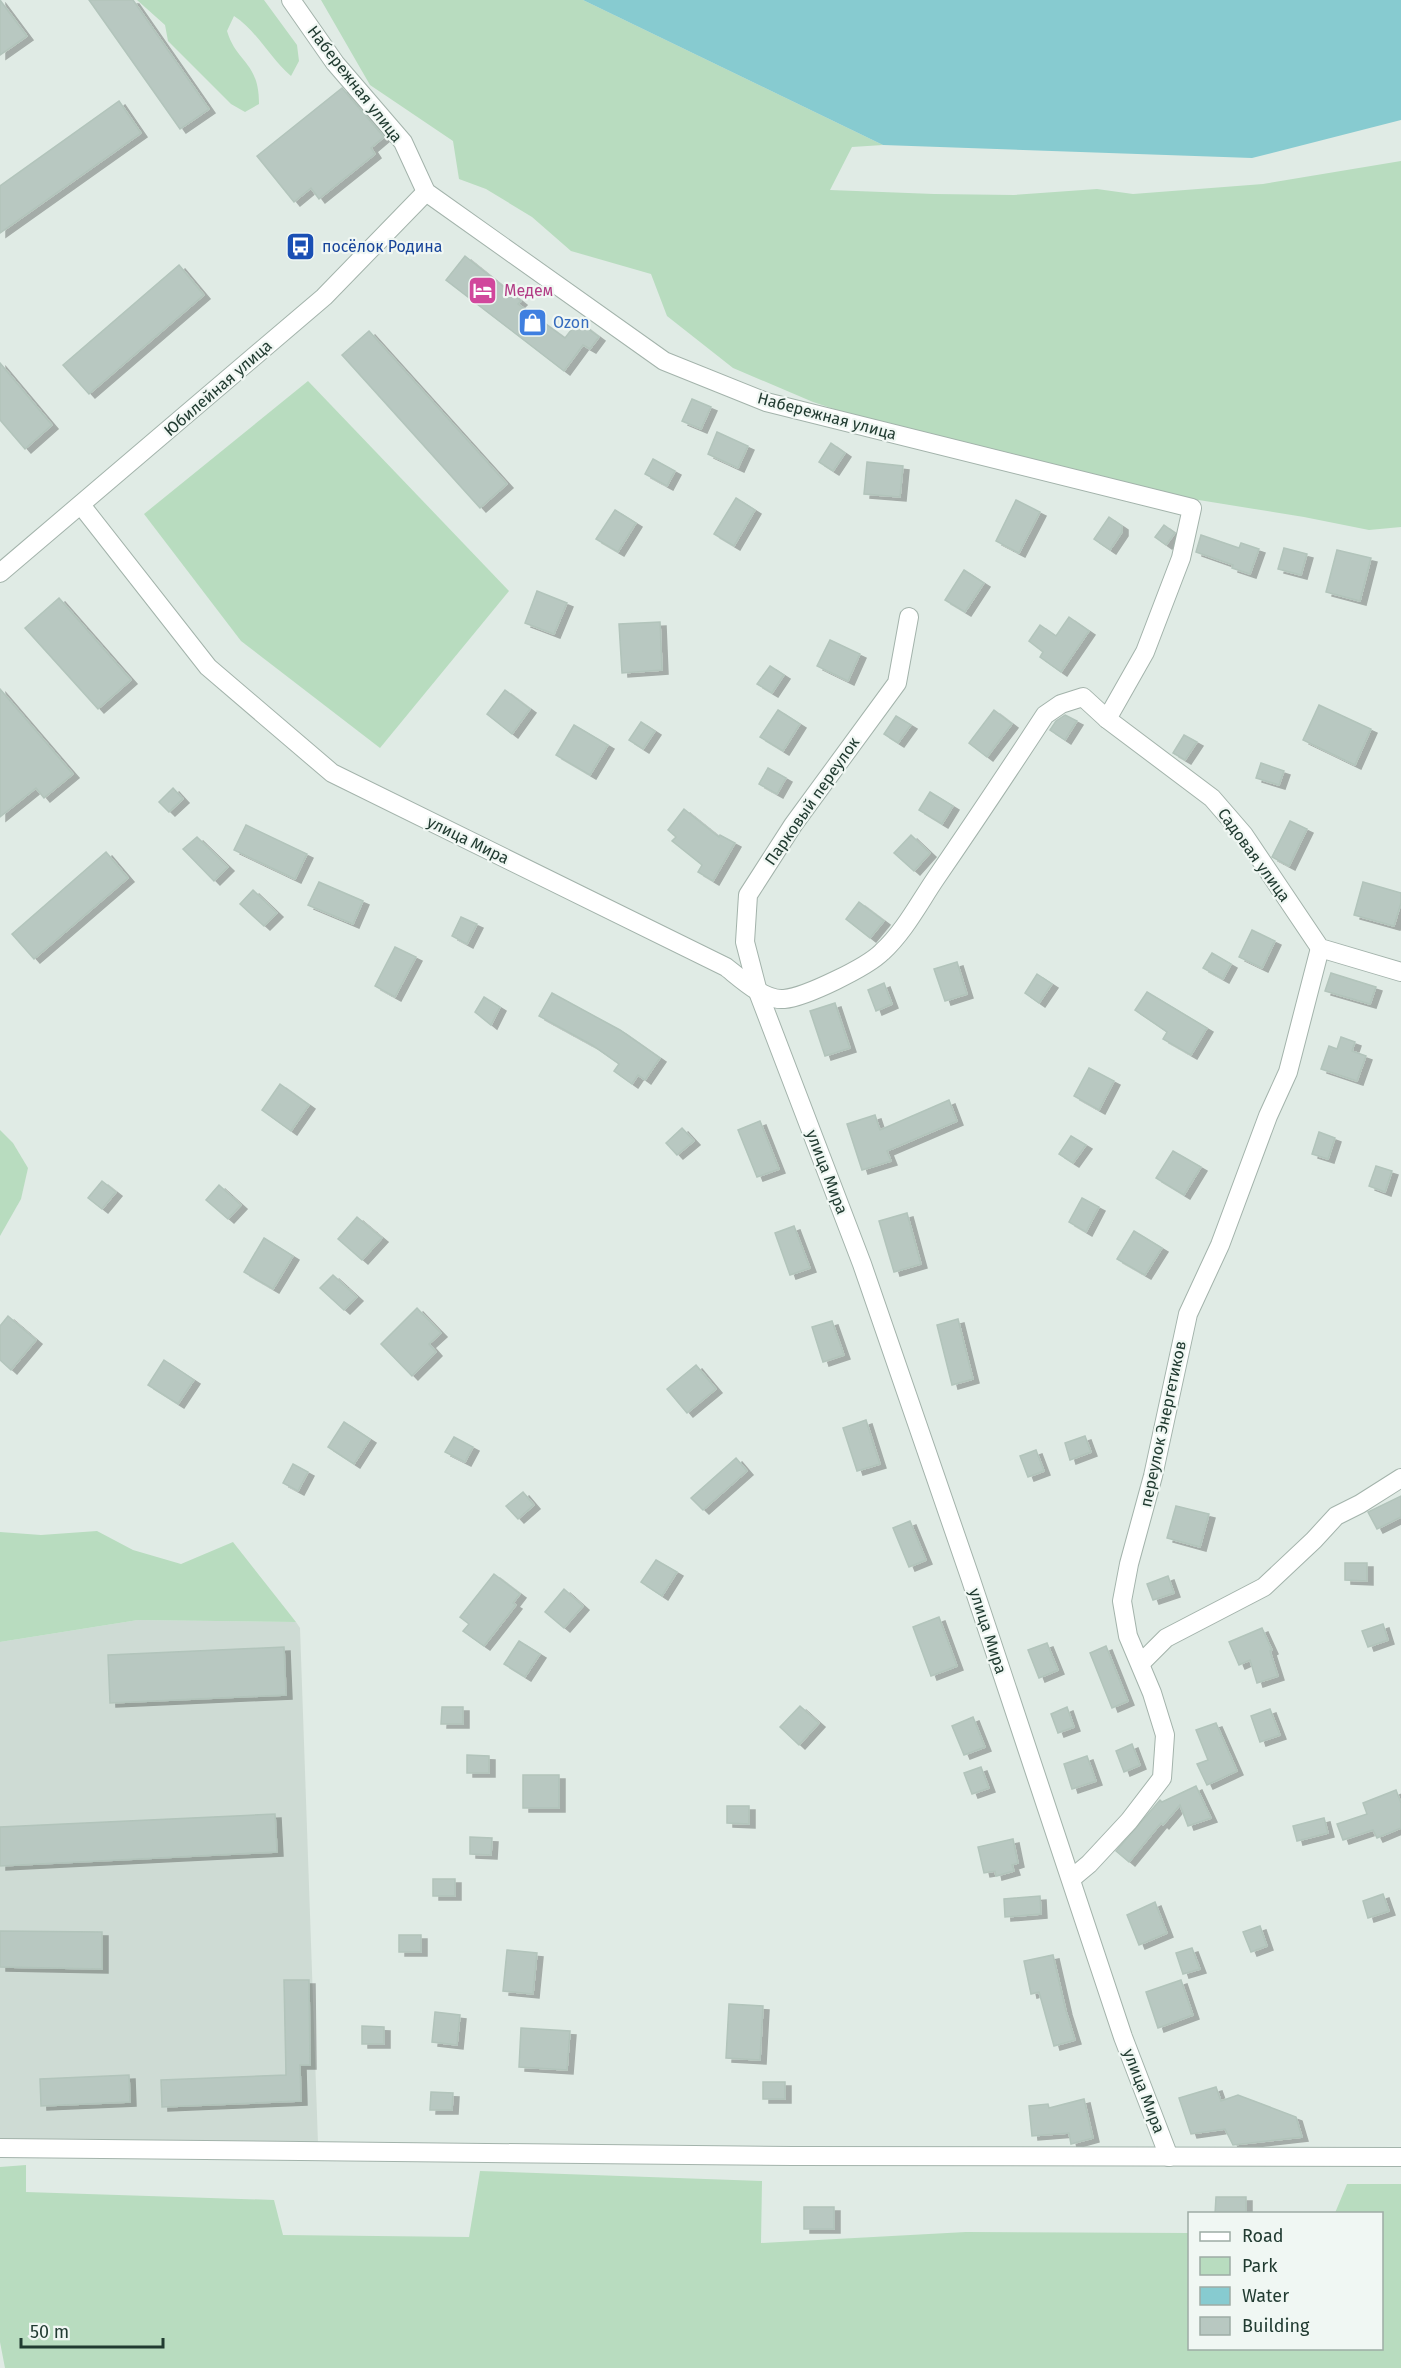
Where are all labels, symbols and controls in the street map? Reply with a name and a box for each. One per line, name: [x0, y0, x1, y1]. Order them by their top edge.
street label: Набережная улица: [303, 22, 407, 146]
bus stop icon: посёлок Родина: [285, 230, 317, 262]
place label: посёлок Родина: [322, 237, 443, 256]
hotel icon: Медем: [467, 274, 499, 306]
place label: Медем: [504, 281, 553, 300]
shop icon: Ozon: [516, 306, 548, 338]
place label: Ozon: [553, 313, 590, 332]
street label: Юбилейная улица: [160, 336, 276, 440]
street label: Набережная улица: [755, 388, 899, 444]
street label: Парковый переулок: [761, 733, 864, 869]
street label: Садовая улица: [1214, 805, 1294, 905]
street label: улица Мира: [424, 812, 512, 868]
street label: улица Мира: [802, 1127, 852, 1217]
street label: переулок Энергетиков: [1136, 1339, 1190, 1509]
street label: улица Мира: [965, 1586, 1011, 1676]
street label: улица Мира: [1119, 2046, 1169, 2136]
legend: [1188, 2212, 1383, 2350]
text: Road: [1242, 2225, 1284, 2247]
text: Park: [1242, 2255, 1278, 2277]
text: Water: [1242, 2285, 1289, 2307]
scale bar: [21, 2311, 164, 2349]
text: Building: [1242, 2315, 1310, 2337]
text: 50 m: [30, 2321, 69, 2343]

